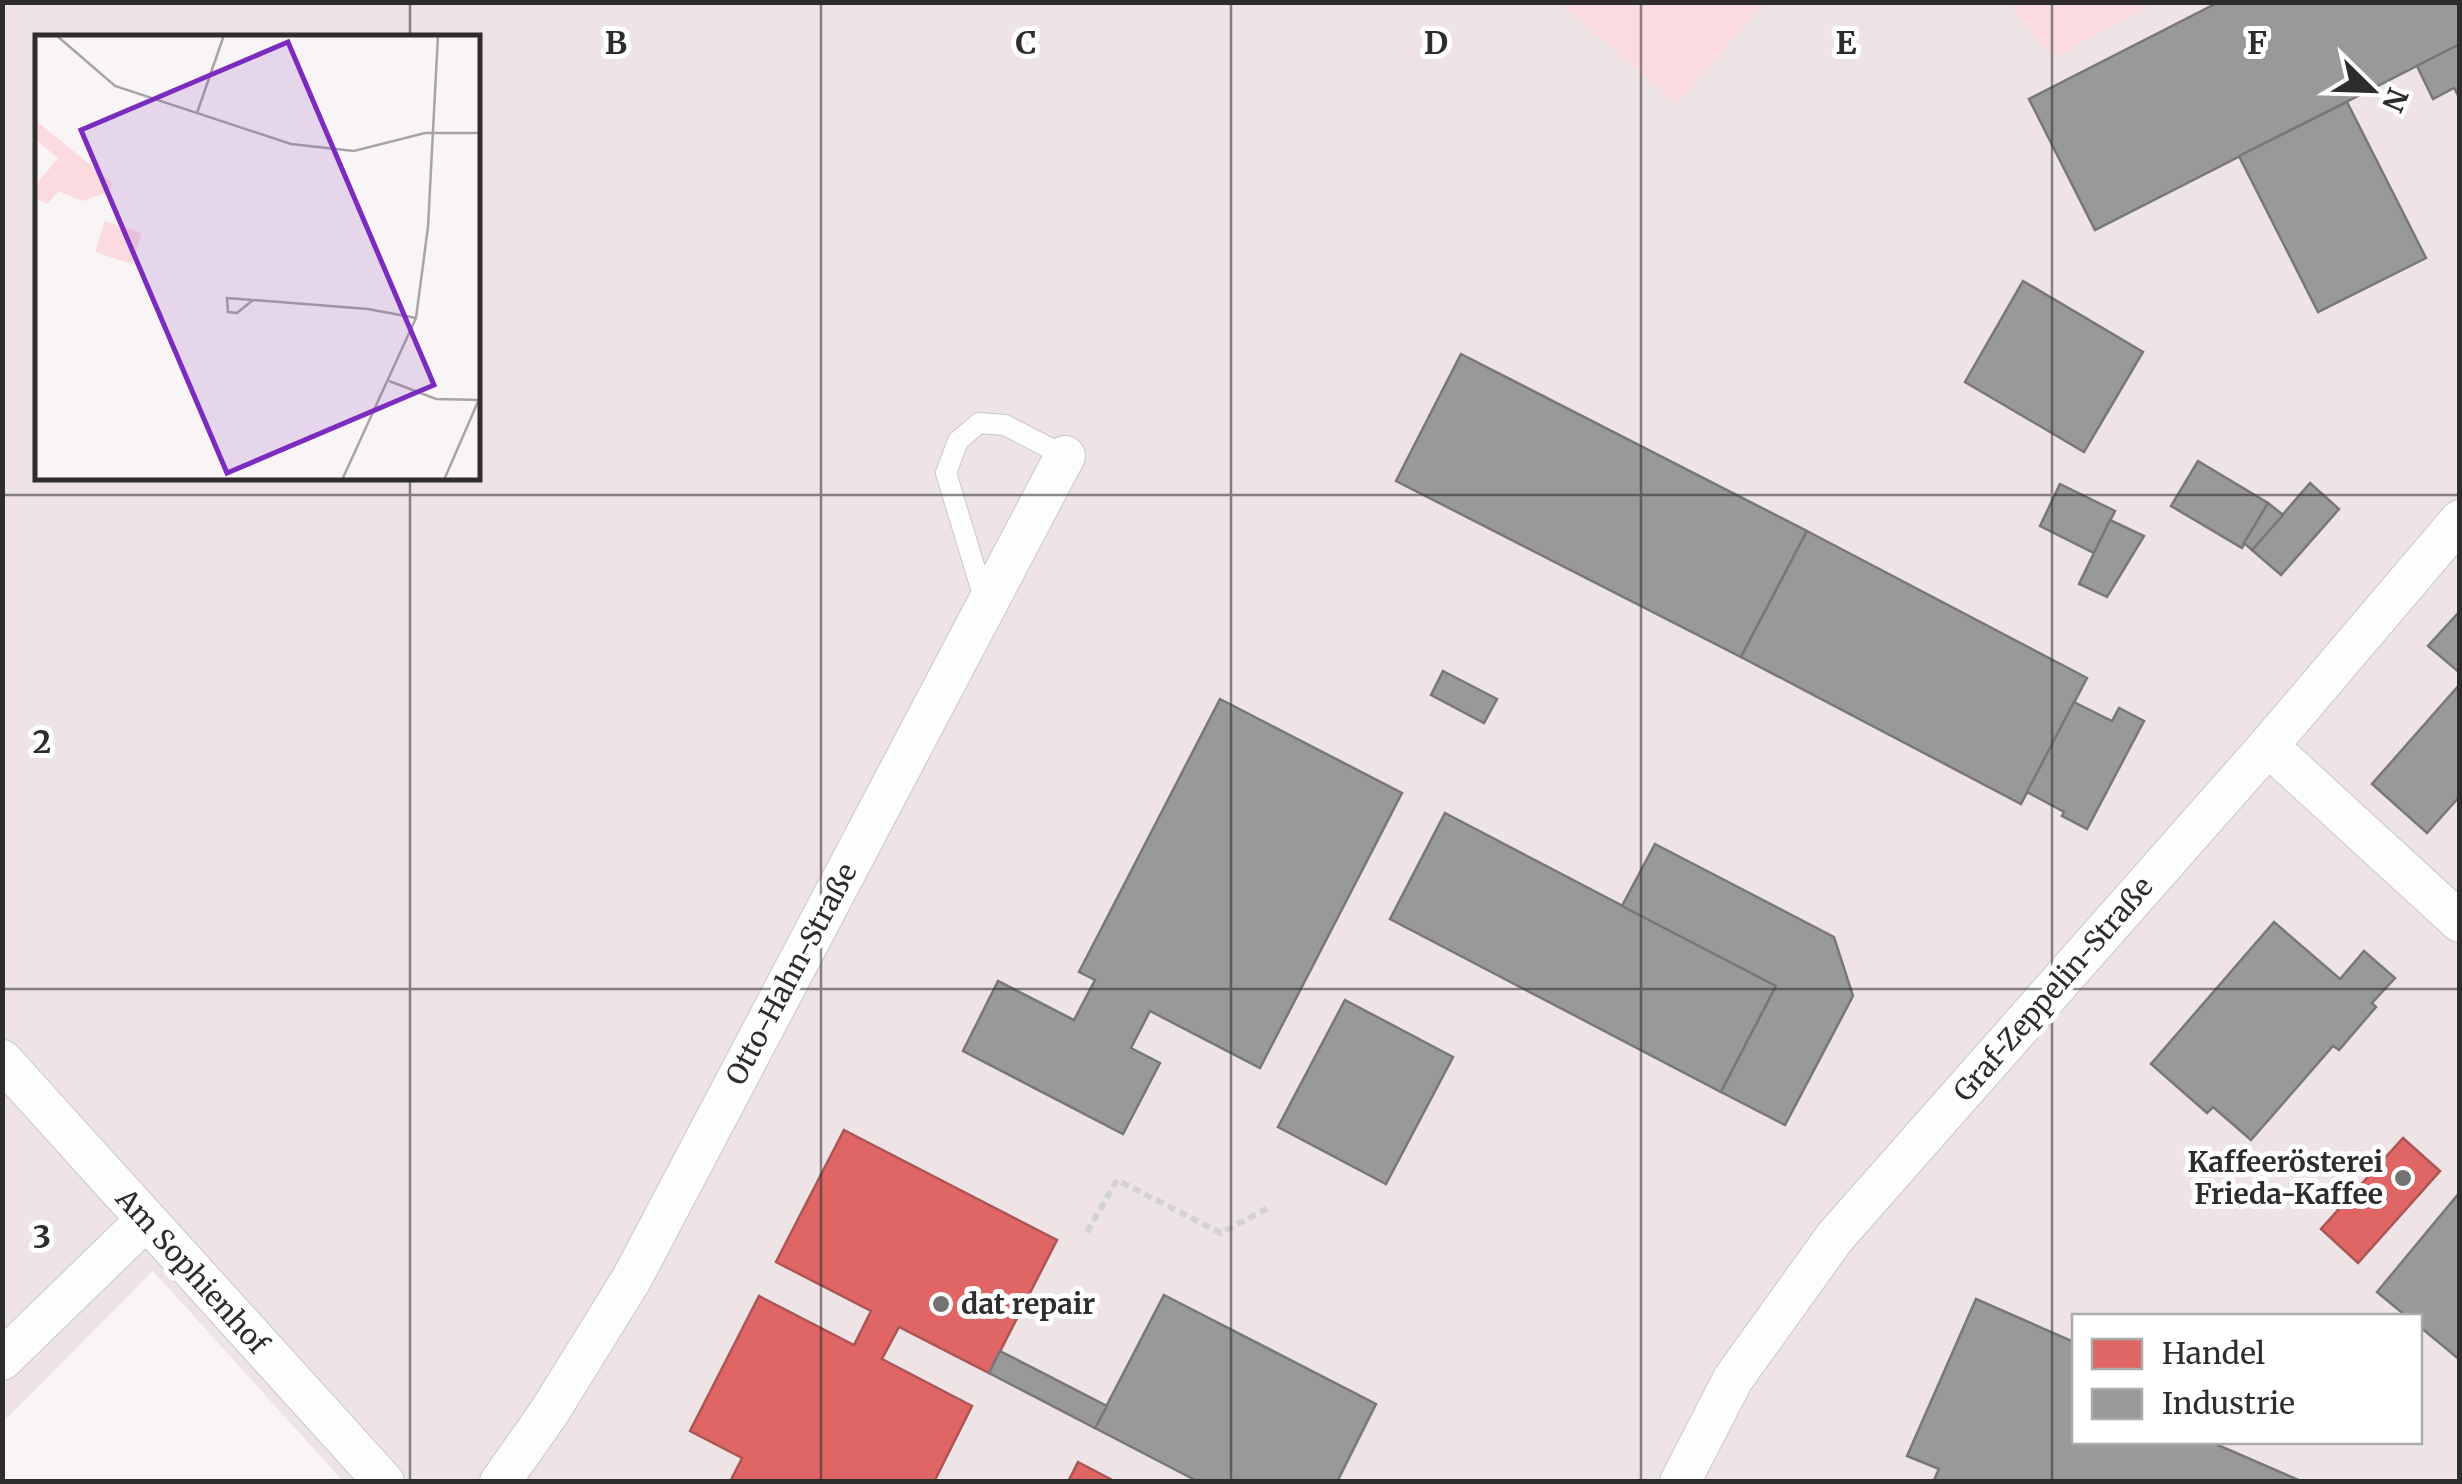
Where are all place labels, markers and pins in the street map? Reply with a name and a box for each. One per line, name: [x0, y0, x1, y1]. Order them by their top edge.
place label: Kaffeerösterei Frieda-Kaffee: [2188, 1144, 2383, 1212]
marker: Kaffeerösterei Frieda-Kaffee: [2392, 1167, 2414, 1189]
place label: dat repair: [961, 1286, 1095, 1322]
marker: dat repair: [930, 1293, 952, 1315]

